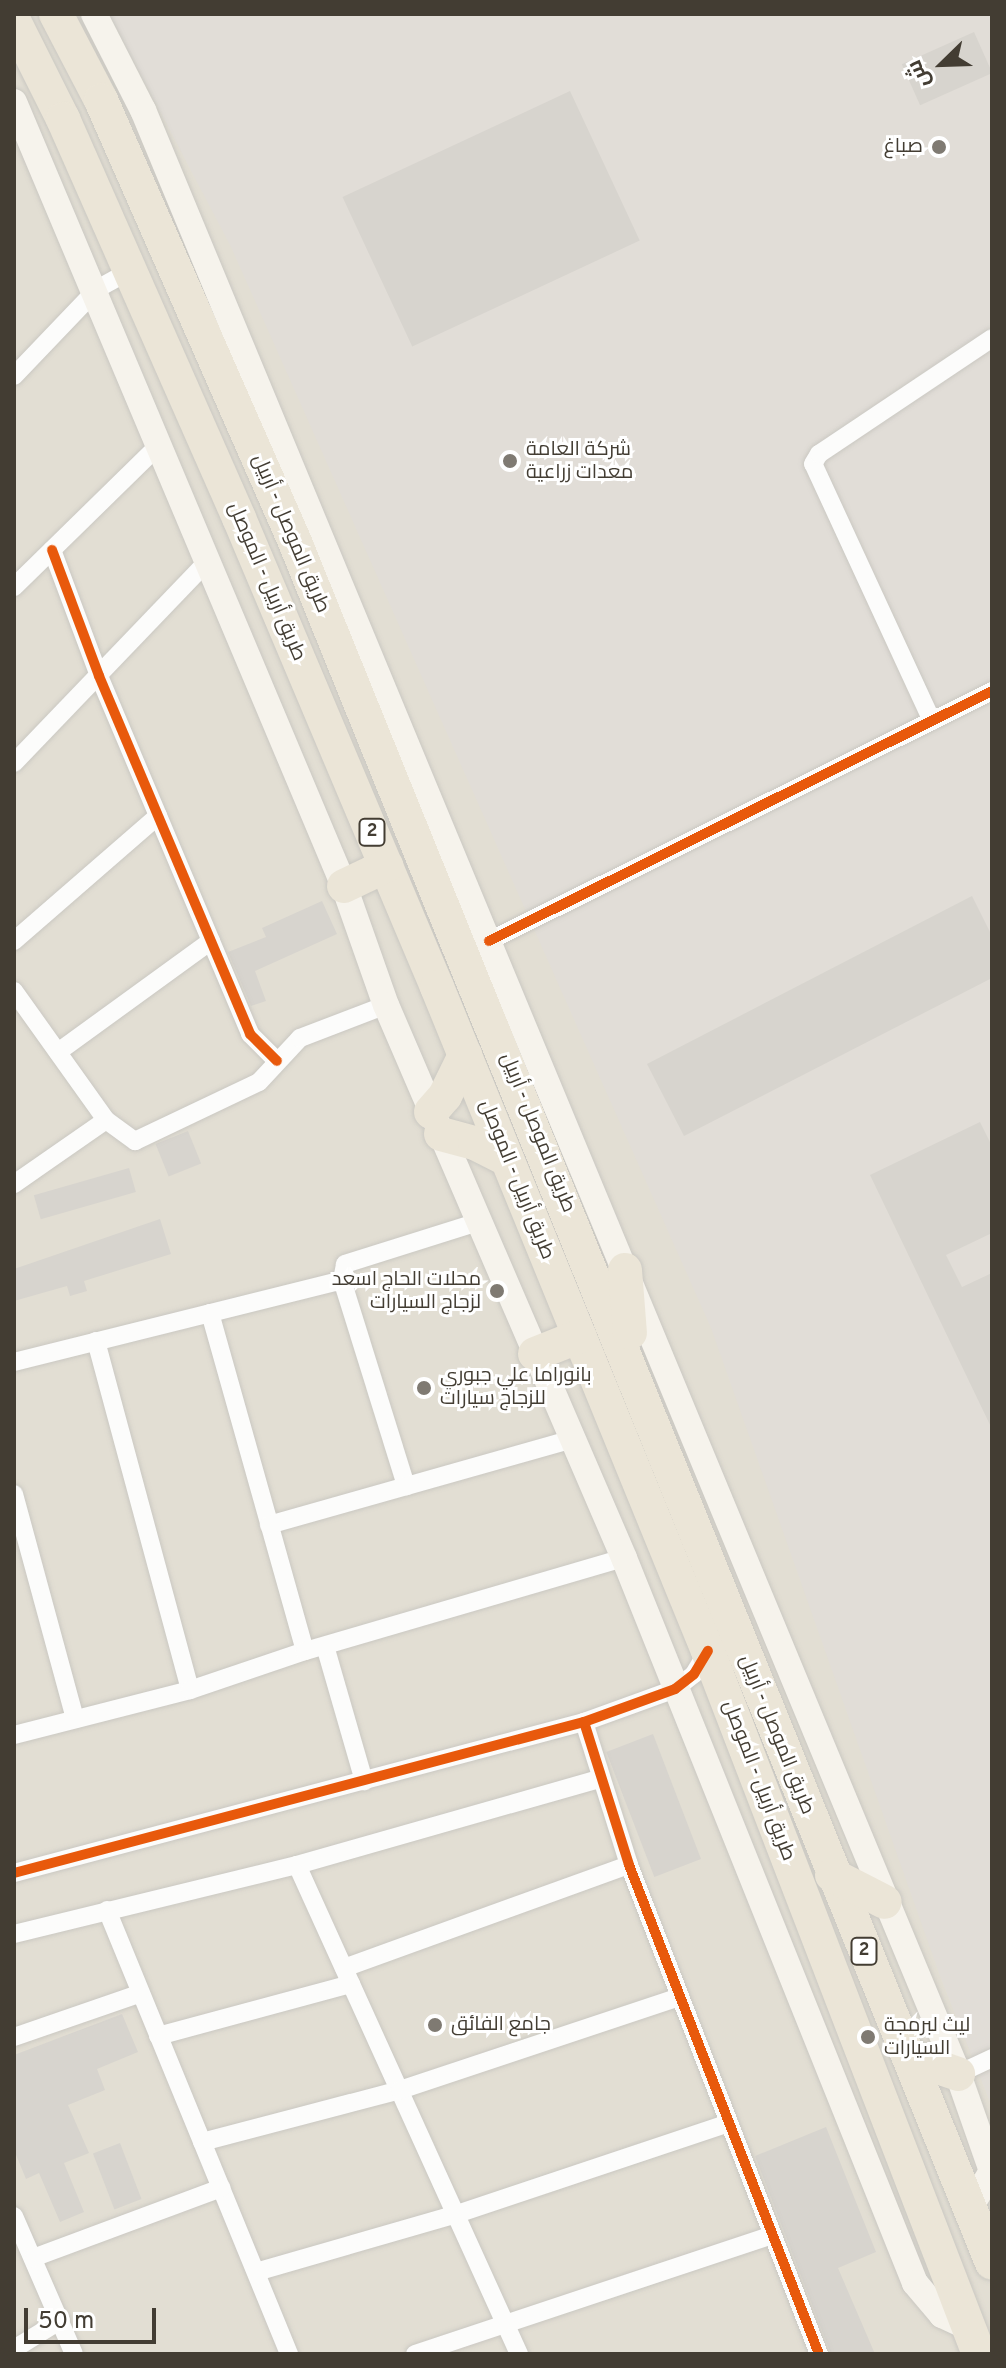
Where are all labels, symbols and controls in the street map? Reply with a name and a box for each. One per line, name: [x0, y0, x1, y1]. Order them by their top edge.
north arrow: [902, 24, 982, 104]
text: ش: [902, 55, 937, 92]
place label: صباغ: [884, 135, 923, 159]
marker: صباغ: [930, 138, 948, 156]
place label: شركة العامة معدات زراعية: [526, 438, 633, 485]
street label: طريق الموصل - أربيل: [246, 451, 334, 617]
marker: شركة العامة معدات زراعية: [501, 452, 519, 470]
street label: طريق أربيل - الموصل: [222, 499, 310, 665]
road number: 2: [358, 818, 386, 846]
street label: طريق الموصل - أربيل: [494, 1050, 580, 1216]
street label: طريق أربيل - الموصل: [473, 1097, 559, 1263]
place label: محلات الحاج اسعد لزجاج السيارات: [332, 1268, 481, 1315]
marker: محلات الحاج اسعد لزجاج السيارات: [488, 1282, 506, 1300]
place label: بانوراما علي جبوري للزجاج سيارات: [440, 1364, 592, 1411]
marker: بانوراما علي جبوري للزجاج سيارات: [415, 1379, 433, 1397]
street label: طريق الموصل - أربيل: [733, 1652, 819, 1818]
street label: طريق أربيل - الموصل: [716, 1697, 800, 1865]
road number: 2: [850, 1937, 878, 1965]
place label: جامع الفائق: [451, 2013, 551, 2037]
place label: ليث لبرمجة السيارات: [884, 2014, 970, 2061]
marker: جامع الفائق: [426, 2016, 444, 2034]
marker: ليث لبرمجة السيارات: [859, 2028, 877, 2046]
scale bar: [28, 2292, 160, 2342]
text: 50 m: [38, 2307, 94, 2337]

